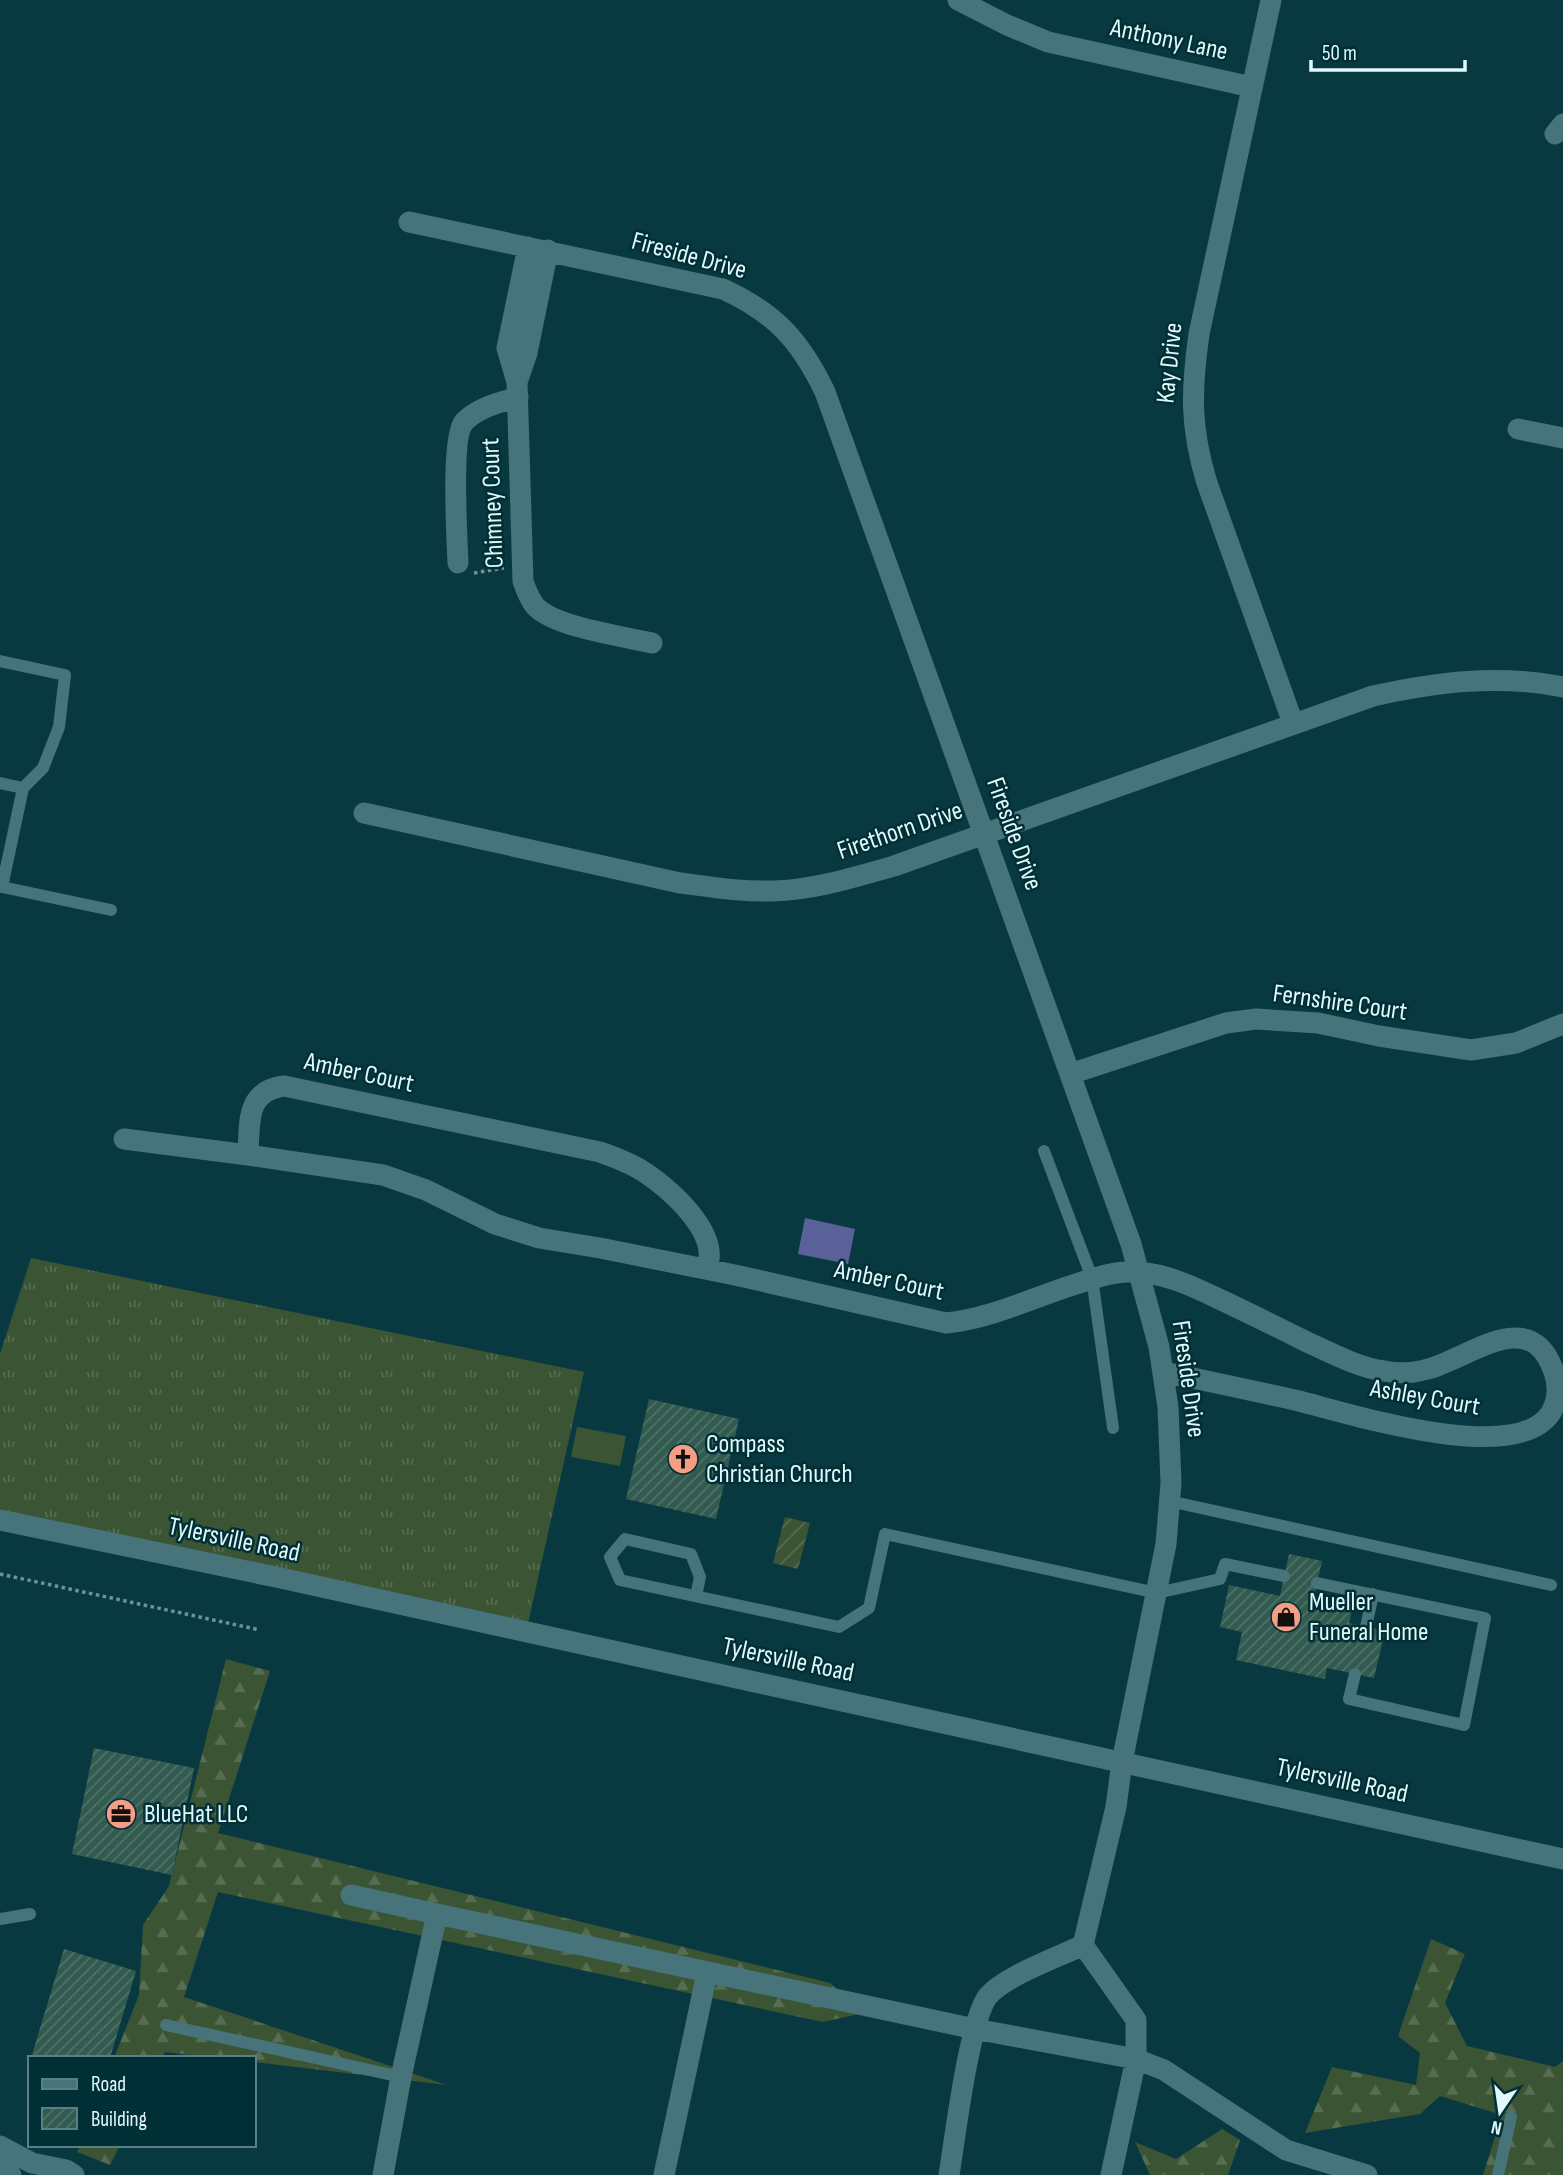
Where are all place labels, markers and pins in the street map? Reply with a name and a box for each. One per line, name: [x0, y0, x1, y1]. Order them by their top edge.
place label: Compass Christian Church: [706, 1429, 853, 1490]
church icon: Compass Christian Church: [666, 1442, 700, 1476]
place label: Mueller Funeral Home: [1309, 1587, 1428, 1648]
shop icon: Mueller Funeral Home: [1269, 1600, 1303, 1634]
office icon: BlueHat LLC: [104, 1797, 138, 1831]
place label: BlueHat LLC: [144, 1799, 248, 1830]

